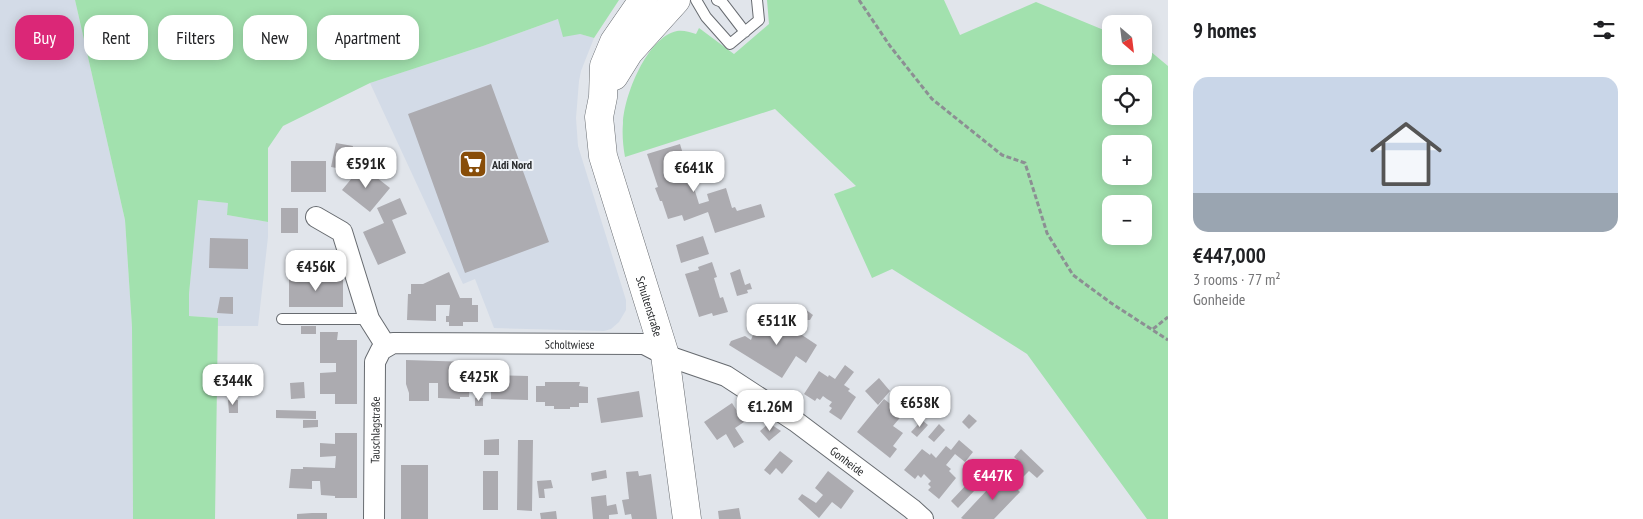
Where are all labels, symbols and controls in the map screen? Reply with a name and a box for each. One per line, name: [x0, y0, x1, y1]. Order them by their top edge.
chip: Buy: [15, 15, 74, 60]
chip: Rent: [84, 15, 148, 60]
chip: Filters: [158, 15, 233, 60]
chip: New: [243, 15, 307, 60]
chip: Apartment: [317, 15, 419, 60]
north arrow: [1102, 15, 1152, 65]
map controls: [1102, 15, 1152, 245]
icon: filters: [1590, 16, 1618, 44]
text: 9 homes: [1193, 17, 1256, 44]
button: locate: [1102, 75, 1152, 125]
icon: home: [1361, 109, 1451, 199]
button: +: [1102, 135, 1152, 185]
pin: €591K: [331, 146, 401, 189]
supermarket icon: Aldi Nord: [458, 149, 488, 179]
pin: €641K: [659, 150, 729, 193]
text: €591K: [347, 153, 385, 173]
place label: Aldi Nord: [491, 157, 532, 172]
text: €641K: [675, 157, 713, 177]
button: −: [1102, 195, 1152, 245]
text: €447,000: [1193, 242, 1266, 269]
pin: €456K: [281, 250, 351, 292]
text: €456K: [297, 256, 335, 276]
text: 3 rooms · 77 m²: [1193, 269, 1281, 289]
street label: Schultenstraße: [633, 274, 666, 338]
text: Gonheide: [1193, 289, 1245, 309]
pin: €511K: [742, 304, 812, 346]
text: €511K: [758, 310, 796, 330]
street label: Scholtwiese: [545, 336, 595, 351]
pin: €425K: [444, 360, 514, 402]
pin: €344K: [198, 364, 268, 406]
text: €425K: [460, 366, 498, 386]
text: €344K: [214, 370, 252, 390]
pin: €658K: [885, 386, 955, 428]
pin: €1.26M: [729, 390, 811, 432]
text: €658K: [901, 392, 939, 412]
street label: Tauschlagstraße: [367, 396, 382, 464]
text: €1.26M: [748, 396, 792, 416]
street label: Gonheide: [828, 443, 868, 479]
pin: €447K: [958, 458, 1028, 501]
text: €447K: [974, 465, 1012, 485]

